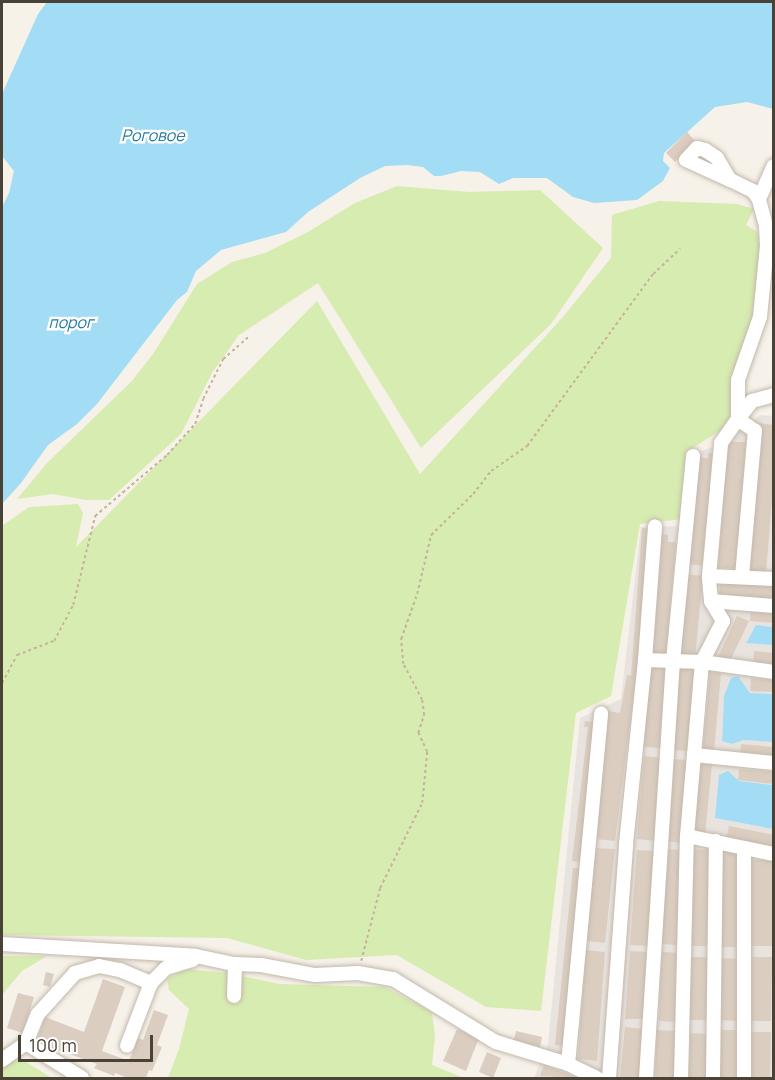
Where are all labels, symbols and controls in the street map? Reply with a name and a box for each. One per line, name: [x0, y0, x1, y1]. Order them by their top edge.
water label: Роговое: [121, 125, 185, 145]
water label: порог: [49, 312, 93, 332]
scale bar: [21, 1023, 156, 1061]
text: 100 m: [29, 1033, 77, 1057]

